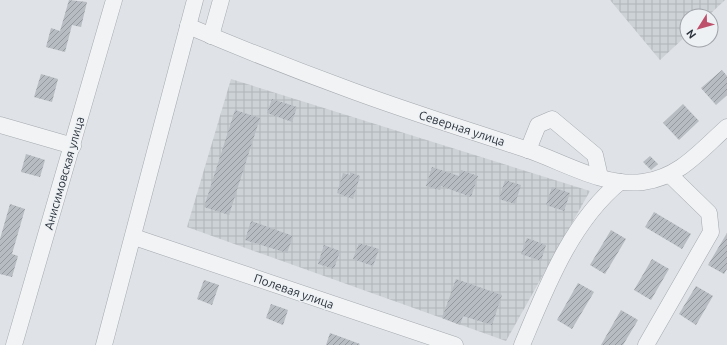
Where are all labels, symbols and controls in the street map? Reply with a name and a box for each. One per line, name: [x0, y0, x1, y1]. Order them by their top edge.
north arrow: [679, 8, 719, 48]
text: N: [684, 27, 698, 41]
street label: Северная улица: [417, 108, 507, 148]
street label: Анисимовская улица: [42, 115, 86, 231]
street label: Полевая улица: [252, 271, 336, 311]

